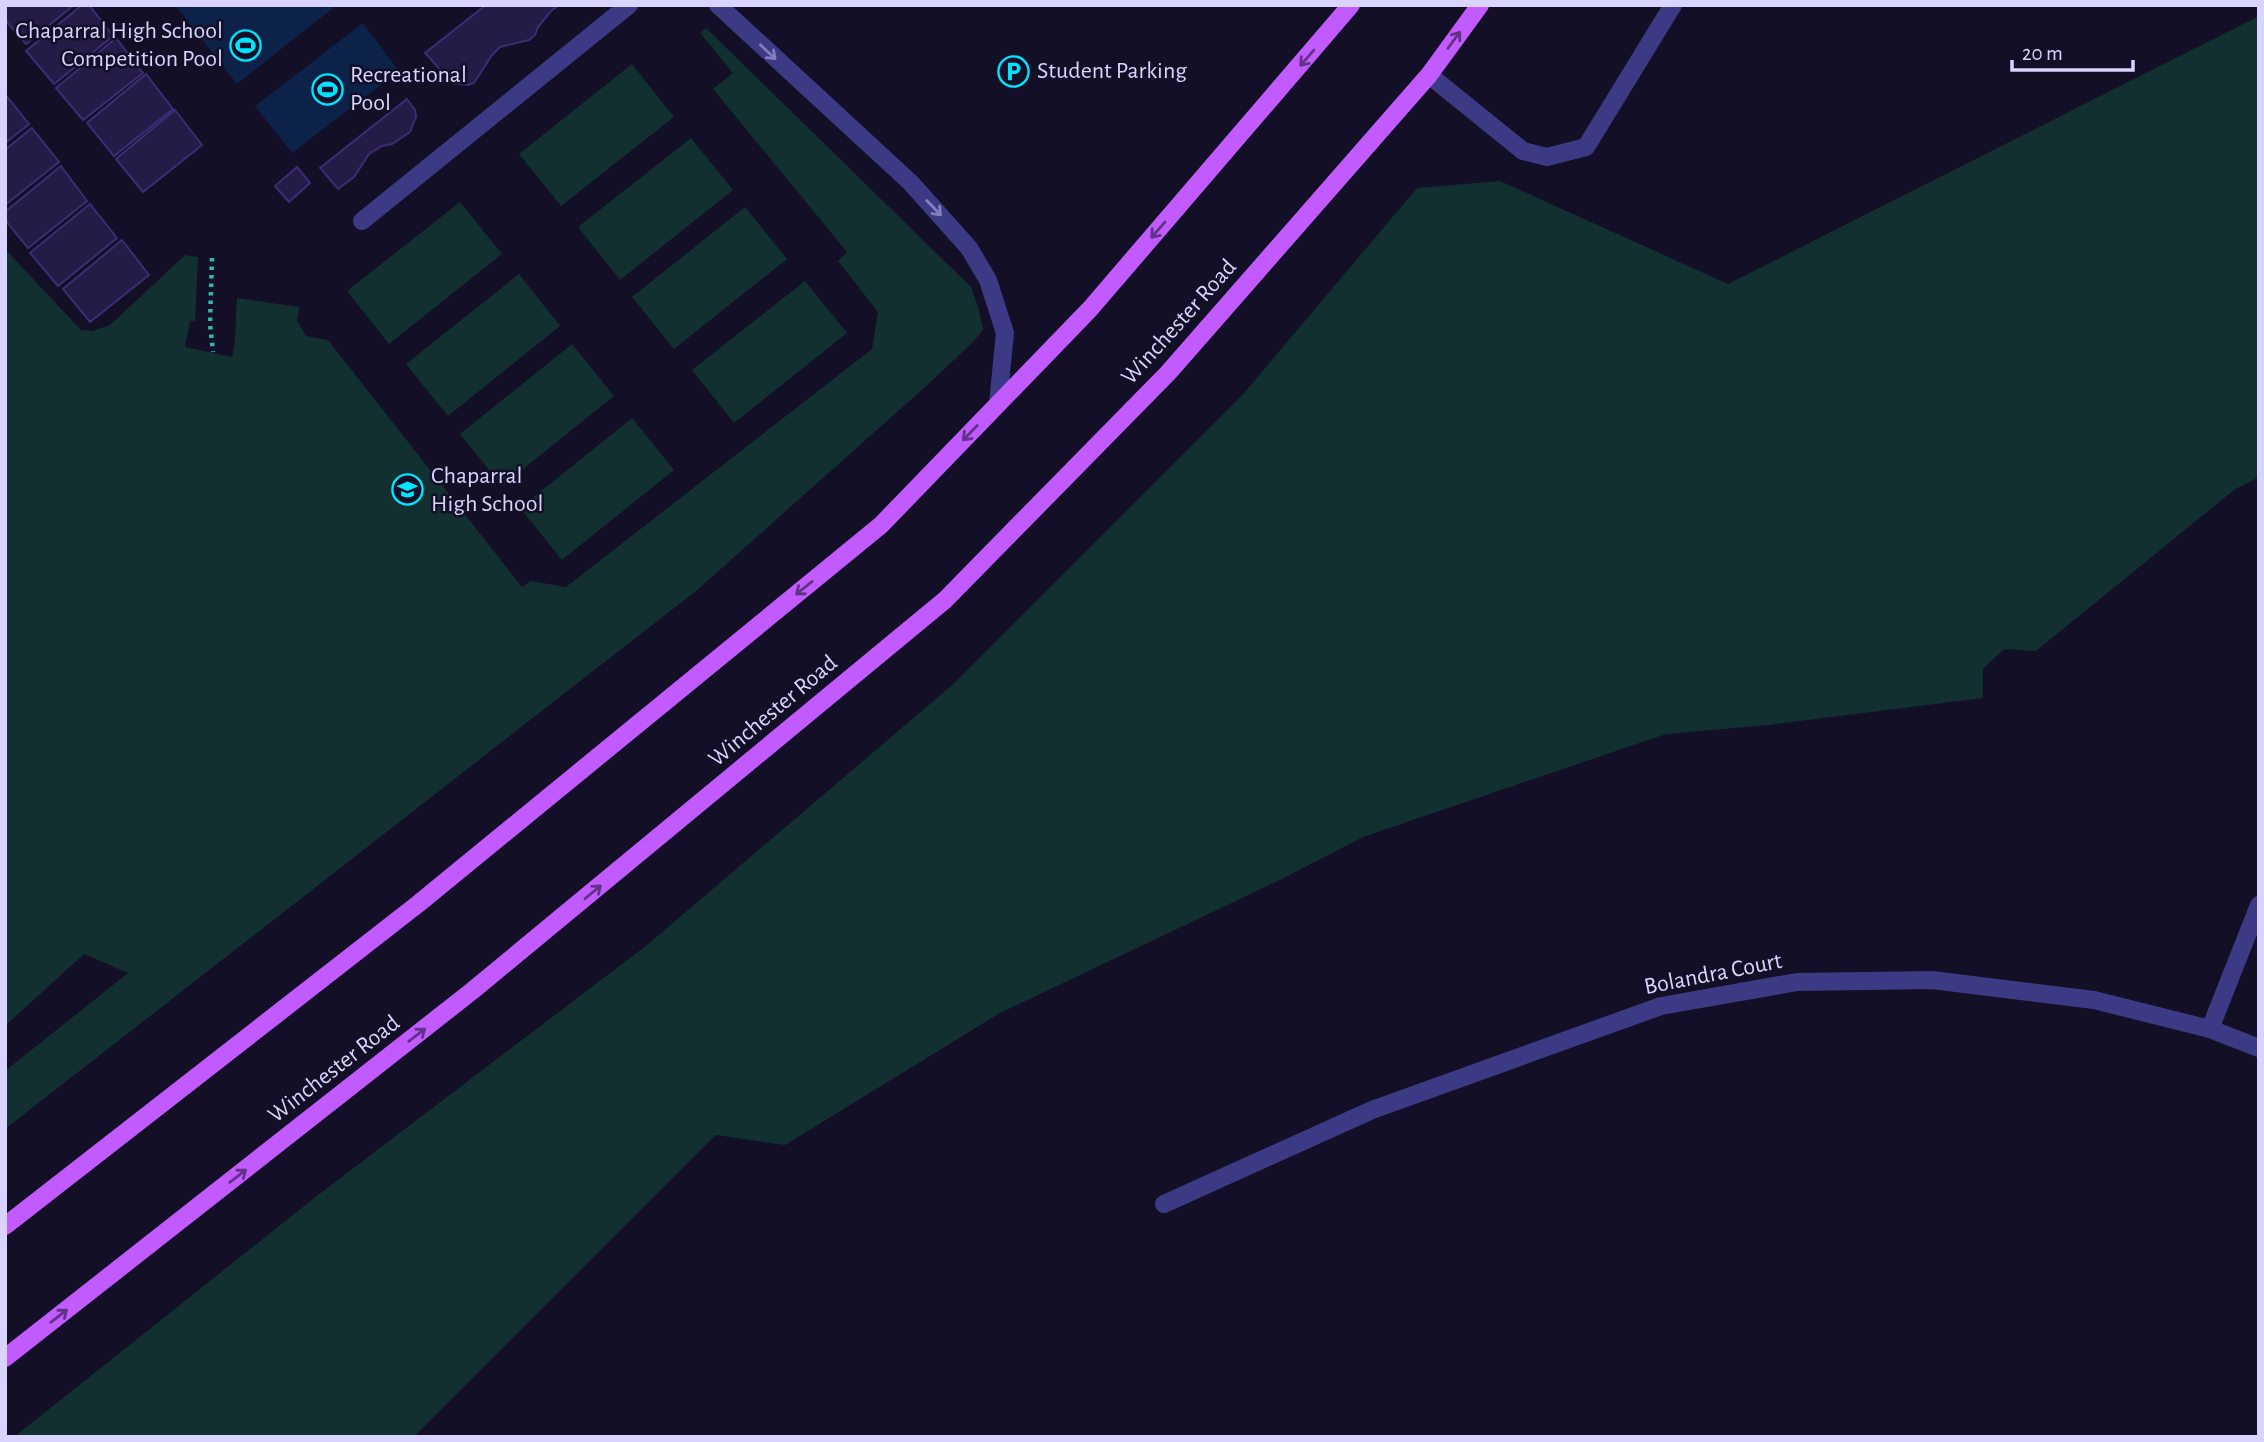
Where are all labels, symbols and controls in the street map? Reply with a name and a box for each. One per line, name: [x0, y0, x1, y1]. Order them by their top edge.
place label: Chaparral High School Competition Pool: [15, 19, 223, 71]
sports icon: Chaparral High School Competition Pool: [229, 28, 263, 62]
scale bar: [2012, 28, 2133, 72]
one-way arrow: [1447, 31, 1461, 50]
one-way arrow: [759, 43, 776, 60]
text: 20 m: [2022, 43, 2063, 64]
one-way arrow: [1299, 48, 1315, 66]
parking icon: Student Parking: [997, 54, 1031, 88]
place label: Student Parking: [1037, 59, 1187, 83]
place label: Recreational Pool: [350, 63, 467, 115]
sports icon: Recreational Pool: [310, 72, 344, 106]
one-way arrow: [925, 199, 942, 216]
one-way arrow: [1150, 220, 1166, 238]
street label: Winchester Road: [1117, 255, 1241, 389]
one-way arrow: [962, 424, 979, 441]
place label: Chaparral High School: [431, 464, 543, 516]
school or university icon: Chaparral High School: [391, 473, 425, 507]
one-way arrow: [796, 580, 814, 595]
street label: Winchester Road: [704, 651, 842, 771]
one-way arrow: [584, 884, 602, 899]
street label: Bolandra Court: [1642, 949, 1784, 999]
street label: Winchester Road: [264, 1011, 404, 1127]
one-way arrow: [407, 1028, 425, 1043]
one-way arrow: [228, 1168, 247, 1183]
one-way arrow: [49, 1309, 68, 1324]

